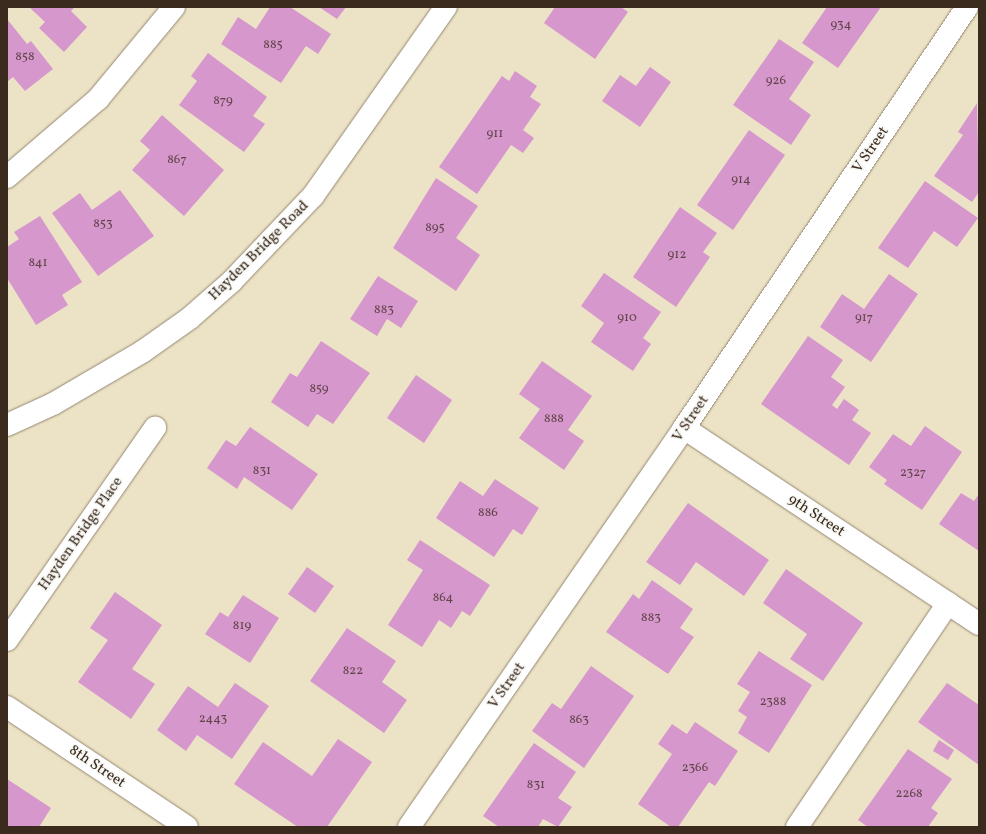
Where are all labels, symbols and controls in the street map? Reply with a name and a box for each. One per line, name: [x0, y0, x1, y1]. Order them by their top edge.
house number: 934: [831, 17, 851, 33]
house number: 885: [263, 37, 283, 53]
house number: 858: [15, 49, 35, 65]
house number: 926: [766, 73, 786, 89]
house number: 879: [213, 93, 233, 109]
street label: V Street: [849, 123, 893, 177]
house number: 911: [487, 126, 503, 142]
house number: 867: [167, 152, 187, 168]
house number: 914: [731, 172, 751, 188]
street label: Hayden Bridge Road: [205, 197, 313, 305]
house number: 853: [93, 216, 113, 232]
house number: 895: [425, 220, 445, 236]
house number: 912: [668, 247, 686, 263]
house number: 841: [28, 255, 48, 271]
house number: 883: [374, 302, 394, 318]
house number: 910: [617, 310, 637, 326]
house number: 917: [855, 310, 873, 326]
house number: 859: [309, 381, 329, 397]
street label: V Street: [669, 392, 713, 446]
house number: 888: [544, 411, 564, 427]
house number: 831: [253, 463, 271, 479]
house number: 2327: [900, 465, 926, 481]
street label: Hayden Bridge Place: [35, 474, 127, 594]
street label: 9th Street: [784, 491, 848, 541]
house number: 886: [478, 505, 498, 521]
house number: 864: [433, 590, 453, 606]
house number: 883: [641, 610, 661, 626]
house number: 819: [233, 618, 251, 634]
street label: V Street: [485, 659, 529, 713]
house number: 822: [343, 663, 363, 679]
house number: 2388: [760, 694, 786, 710]
house number: 2443: [199, 711, 227, 727]
house number: 863: [569, 712, 589, 728]
street label: 8th Street: [65, 742, 129, 792]
house number: 2366: [682, 760, 708, 776]
house number: 831: [527, 777, 545, 793]
house number: 2268: [895, 786, 923, 802]

